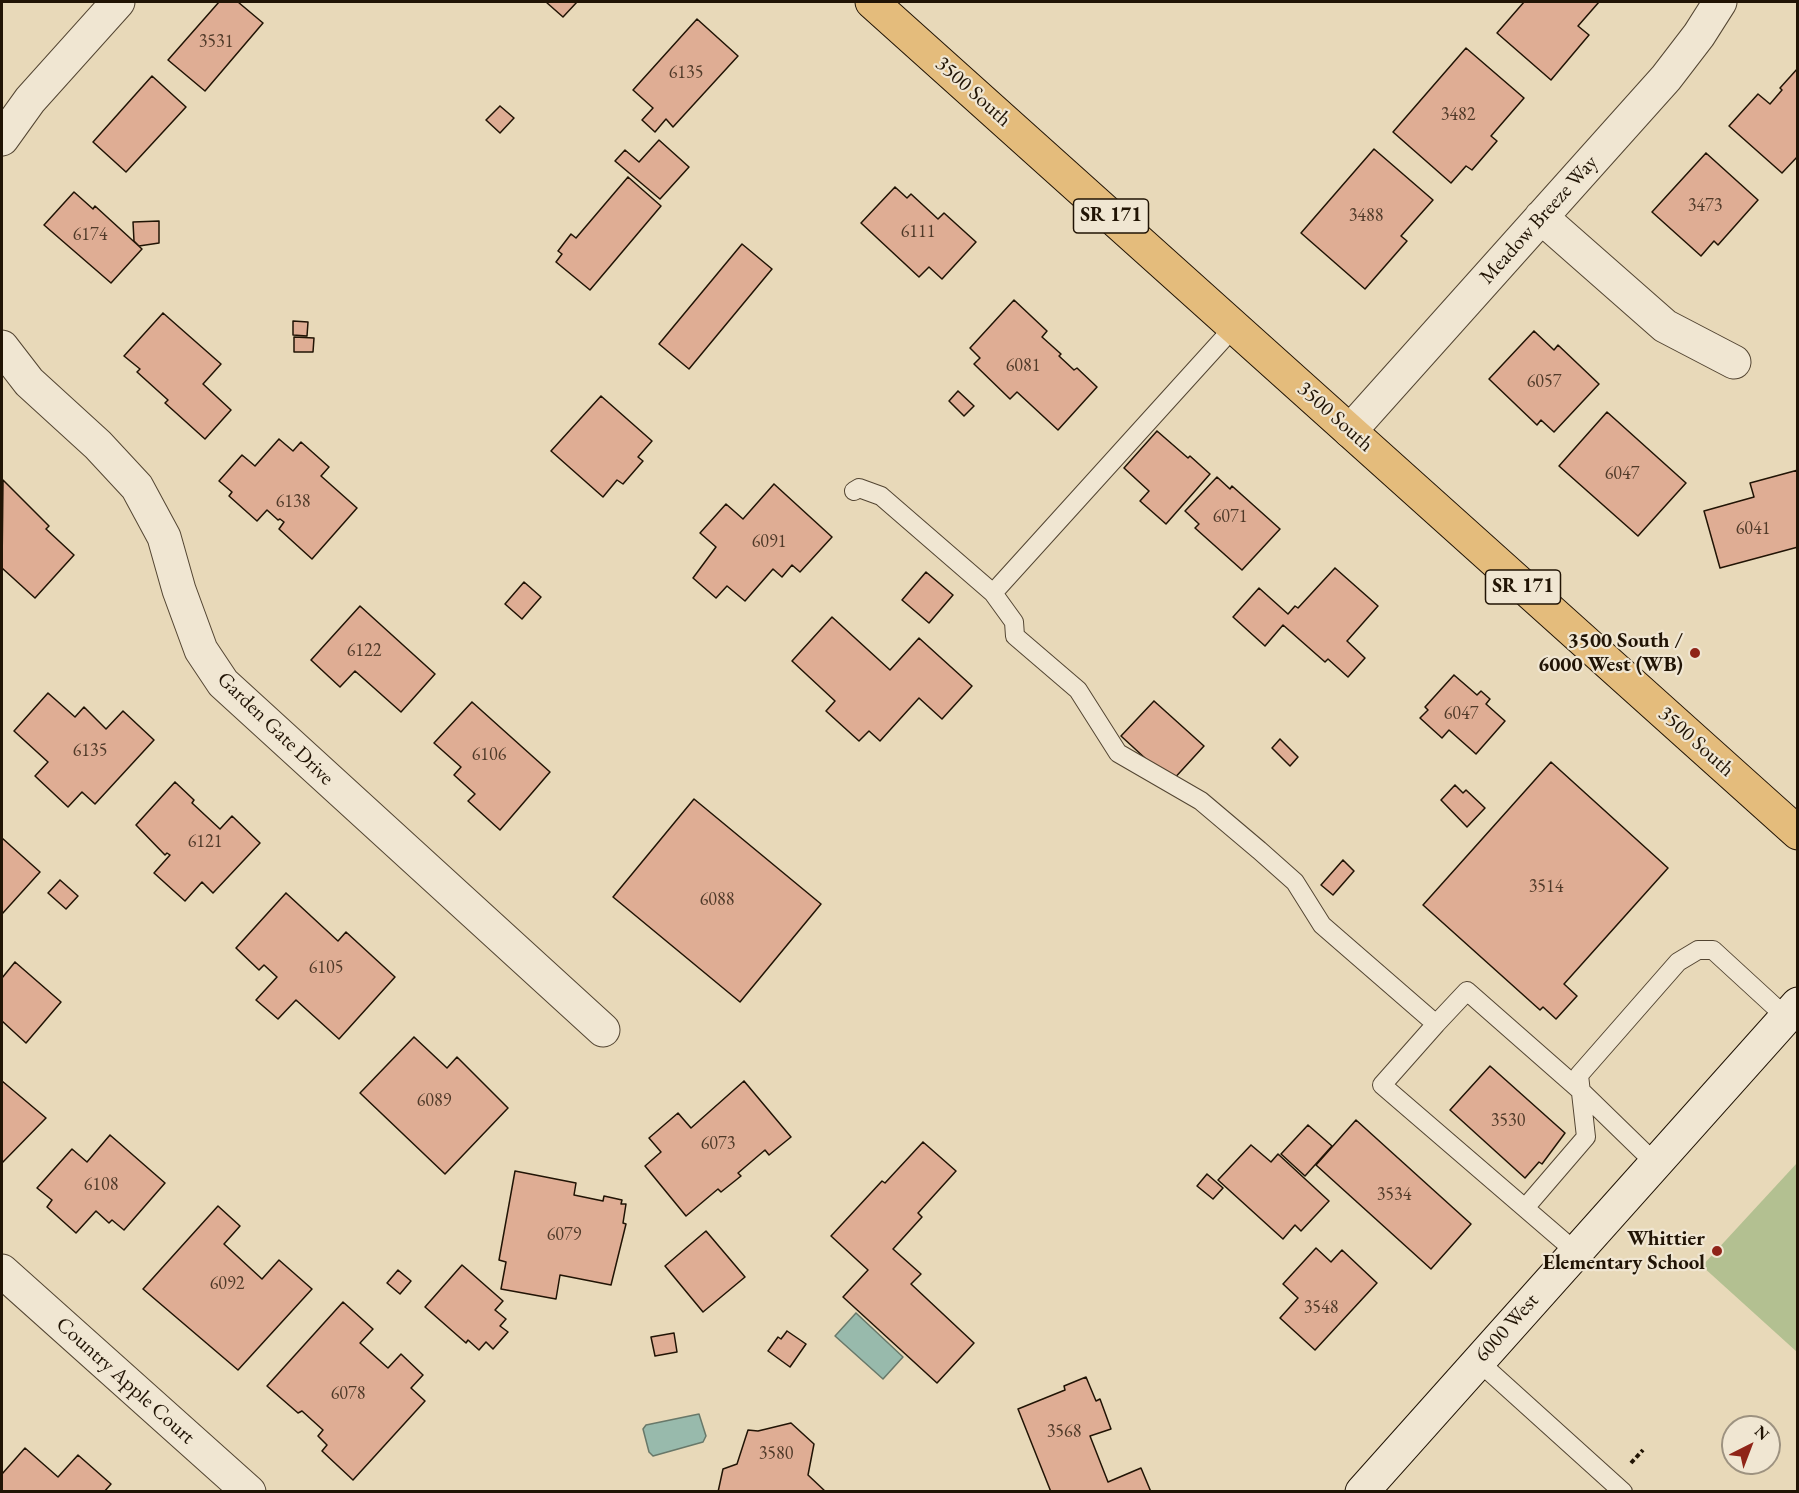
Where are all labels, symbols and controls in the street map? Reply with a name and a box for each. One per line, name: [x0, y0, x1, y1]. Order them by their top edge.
house number: 3531: [199, 31, 233, 53]
street label: 3500 South: [930, 51, 1016, 133]
house number: 6135: [669, 62, 703, 84]
house number: 3482: [1441, 104, 1475, 126]
street label: Meadow Breeze Way: [1475, 150, 1603, 290]
house number: 3473: [1688, 195, 1722, 217]
road number: SR 171: [1074, 199, 1148, 233]
house number: 3488: [1349, 205, 1383, 227]
house number: 6111: [901, 221, 935, 243]
house number: 6174: [73, 224, 107, 246]
house number: 6081: [1006, 355, 1040, 377]
house number: 6057: [1527, 371, 1561, 393]
street label: 3500 South: [1292, 376, 1378, 458]
house number: 6047: [1605, 463, 1639, 485]
house number: 6138: [276, 491, 310, 513]
house number: 6071: [1213, 506, 1247, 528]
house number: 6041: [1736, 518, 1770, 540]
house number: 6091: [752, 531, 786, 553]
road number: SR 171: [1486, 570, 1561, 604]
place label: 3500 South / 6000 West (WB): [1538, 628, 1683, 678]
house number: 6122: [347, 640, 381, 662]
marker: 3500 South / 6000 West (WB): [1688, 646, 1702, 660]
street label: Garden Gate Drive: [211, 667, 339, 791]
street label: 3500 South: [1653, 701, 1739, 783]
house number: 6047: [1444, 703, 1478, 725]
house number: 6135: [73, 740, 107, 762]
house number: 6106: [472, 744, 506, 766]
house number: 6121: [188, 831, 222, 853]
house number: 3514: [1529, 876, 1563, 898]
house number: 6088: [700, 889, 734, 911]
house number: 6105: [309, 957, 343, 979]
house number: 6089: [417, 1090, 451, 1112]
house number: 3530: [1491, 1110, 1525, 1132]
house number: 6073: [701, 1133, 735, 1155]
house number: 6108: [84, 1174, 118, 1196]
house number: 3534: [1377, 1184, 1411, 1206]
house number: 6079: [547, 1224, 581, 1246]
place label: Whittier Elementary School: [1543, 1226, 1705, 1276]
marker: Whittier Elementary School: [1710, 1244, 1724, 1258]
house number: 6092: [210, 1273, 244, 1295]
street label: 6000 West: [1470, 1289, 1544, 1367]
house number: 3548: [1304, 1297, 1338, 1319]
street label: Country Apple Court: [50, 1312, 200, 1450]
house number: 6078: [331, 1383, 365, 1405]
north arrow: [1721, 1415, 1781, 1475]
house number: 3568: [1047, 1421, 1081, 1443]
text: N: [1750, 1421, 1774, 1445]
house number: 3580: [759, 1443, 793, 1465]

